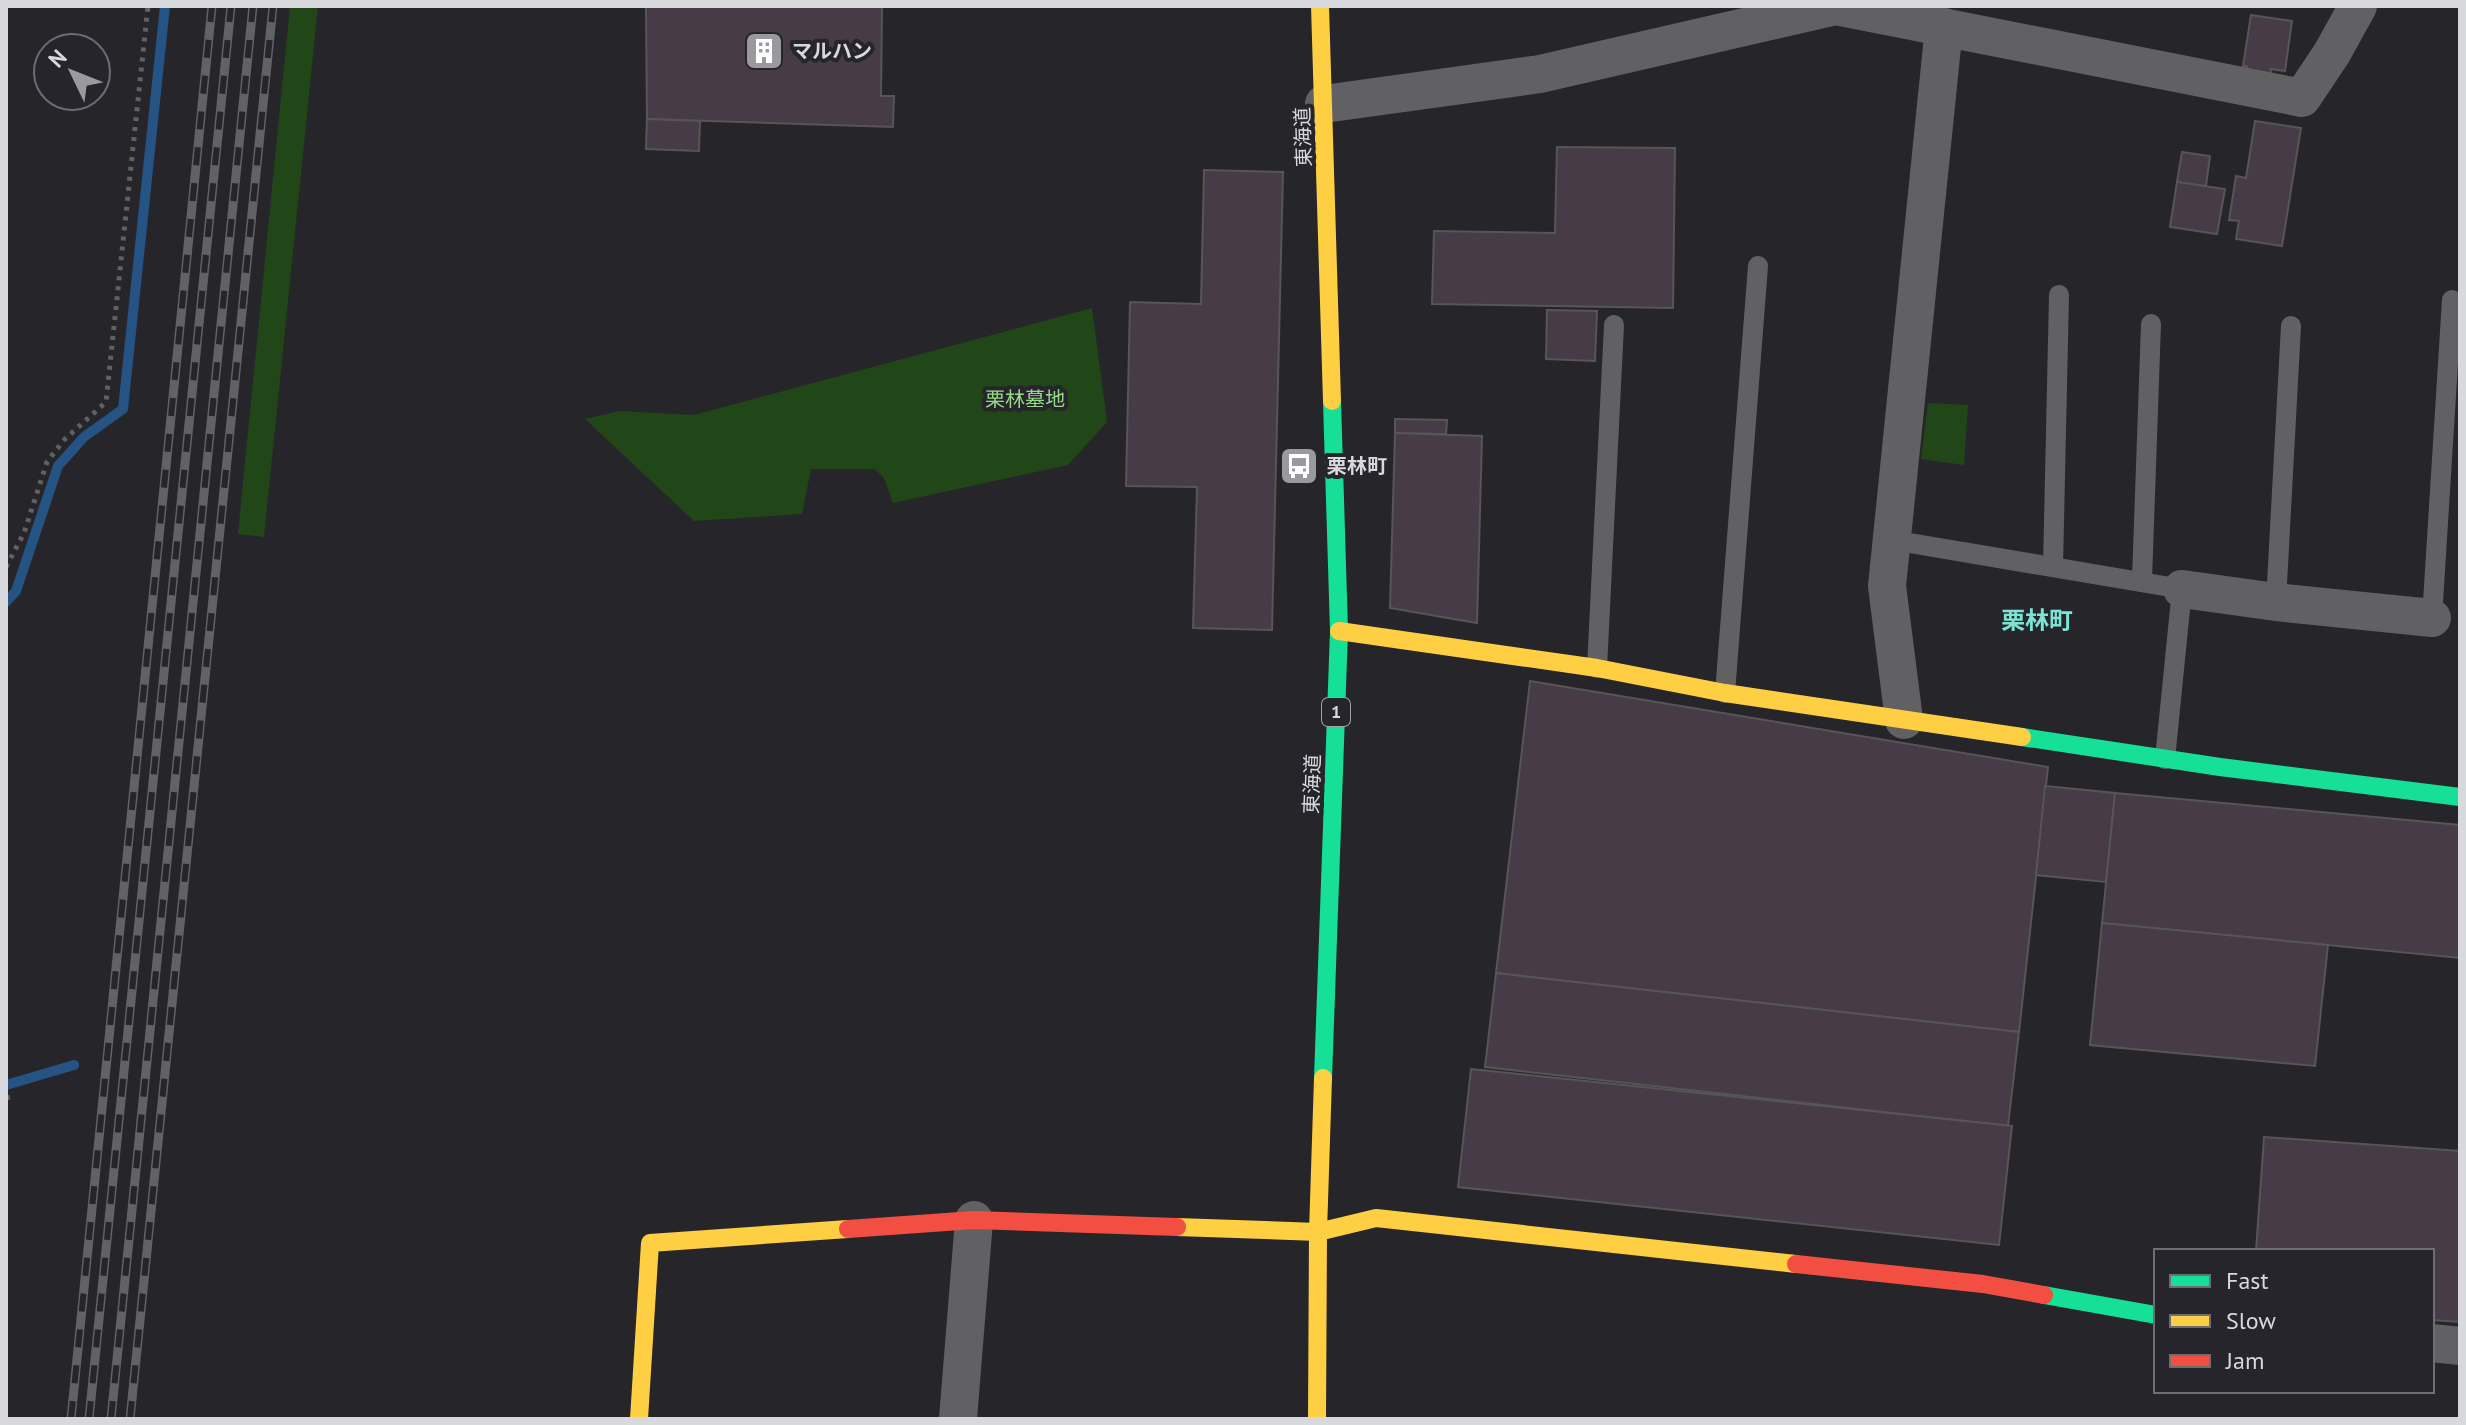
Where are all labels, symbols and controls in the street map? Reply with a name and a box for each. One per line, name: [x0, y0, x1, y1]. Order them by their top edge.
building icon: マルハン: [743, 30, 785, 72]
north arrow: [32, 32, 112, 112]
place label: マルハン: [792, 38, 872, 64]
text: N: [42, 44, 73, 73]
street label: 東海道: [1289, 107, 1317, 167]
park label: 栗林墓地: [985, 386, 1065, 412]
bus stop icon: 栗林町: [1278, 445, 1320, 487]
place label: 栗林町: [1327, 453, 1387, 479]
district label: 栗林町: [2001, 605, 2073, 636]
road number: 1: [1322, 698, 1350, 726]
street label: 東海道: [1298, 754, 1326, 814]
legend: [2154, 1249, 2434, 1393]
text: Fast: [2226, 1265, 2269, 1296]
text: Slow: [2226, 1305, 2276, 1336]
text: Jam: [2225, 1345, 2264, 1376]

